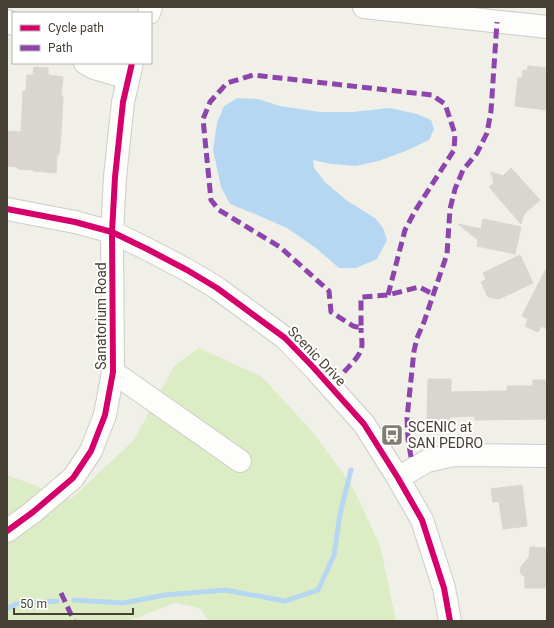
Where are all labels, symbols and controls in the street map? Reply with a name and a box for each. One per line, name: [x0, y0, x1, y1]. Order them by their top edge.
legend: [12, 12, 152, 64]
text: Cycle path: [48, 21, 104, 35]
text: Path: [48, 41, 73, 55]
street label: Sanatorium Road: [93, 262, 109, 370]
street label: Scenic Drive: [285, 323, 349, 389]
place label: SCENIC at SAN PEDRO: [408, 419, 483, 451]
bus stop icon: SCENIC at SAN PEDRO: [379, 422, 405, 448]
scale bar: [14, 590, 133, 616]
text: 50 m: [20, 597, 47, 611]

